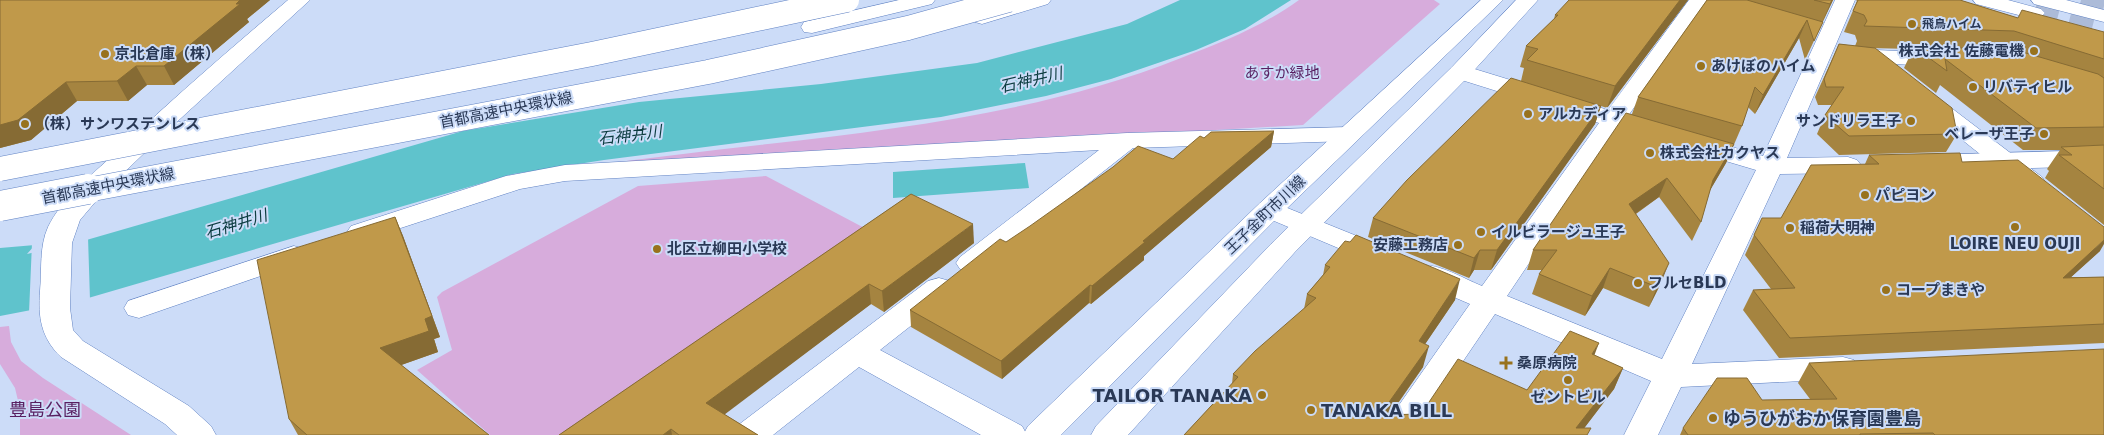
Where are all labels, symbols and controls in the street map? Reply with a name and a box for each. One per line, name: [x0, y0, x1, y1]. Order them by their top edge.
place label: 飛鳥ハイム: [1922, 17, 1982, 31]
marker: 飛鳥ハイム: [1906, 18, 1918, 30]
place label: 株式会社 佐藤電機: [1899, 42, 2024, 60]
place label: 京北倉庫（株）: [115, 45, 220, 63]
marker: 株式会社 佐藤電機: [2028, 45, 2040, 57]
marker: 京北倉庫（株）: [99, 48, 111, 60]
place label: あけぼのハイム: [1711, 57, 1815, 75]
marker: あけぼのハイム: [1695, 60, 1707, 72]
water label: 石神井川: [998, 63, 1066, 96]
park label: あすか緑地: [1244, 64, 1320, 82]
place label: リバティヒル: [1983, 78, 2072, 96]
marker: リバティヒル: [1967, 81, 1979, 93]
street label: 首都高速中央環状線: [438, 88, 574, 132]
place label: アルカディア: [1538, 105, 1626, 123]
marker: アルカディア: [1522, 108, 1534, 120]
place label: サンドリラ王子: [1796, 112, 1901, 130]
place label: （株）サンワステンレス: [35, 115, 200, 133]
marker: サンドリラ王子: [1905, 115, 1917, 127]
marker: （株）サンワステンレス: [19, 118, 31, 130]
water label: 石神井川: [597, 121, 665, 148]
place label: ベレーザ王子: [1944, 125, 2034, 143]
marker: ベレーザ王子: [2038, 128, 2050, 140]
place label: 株式会社カクヤス: [1660, 144, 1780, 162]
marker: 株式会社カクヤス: [1644, 147, 1656, 159]
street label: 首都高速中央環状線: [40, 164, 176, 208]
street label: 王子金町市川線: [1221, 172, 1309, 258]
place label: パピヨン: [1875, 186, 1935, 204]
marker: パピヨン: [1859, 189, 1871, 201]
water label: 石神井川: [203, 205, 271, 242]
place label: 稲荷大明神: [1800, 219, 1875, 237]
marker: LOIRE NEU OUJI: [2009, 221, 2021, 233]
marker: 稲荷大明神: [1784, 222, 1796, 234]
place label: イルビラージュ王子: [1491, 223, 1625, 241]
marker: イルビラージュ王子: [1475, 226, 1487, 238]
place label: LOIRE NEU OUJI: [1950, 235, 2080, 253]
place label: 安藤工務店: [1373, 236, 1448, 254]
marker: 安藤工務店: [1452, 239, 1464, 251]
place label: 北区立柳田小学校: [667, 240, 787, 258]
marker: 北区立柳田小学校: [651, 243, 663, 255]
place label: フルセBLD: [1648, 274, 1726, 292]
marker: フルセBLD: [1632, 277, 1644, 289]
place label: コープまきや: [1896, 281, 1985, 299]
marker: コープまきや: [1880, 284, 1892, 296]
place label: 桑原病院: [1517, 354, 1577, 372]
marker: 桑原病院: [1499, 356, 1513, 370]
marker: ゼントビル: [1562, 374, 1574, 386]
place label: TAILOR TANAKA: [1093, 385, 1252, 406]
place label: ゼントビル: [1530, 388, 1606, 406]
marker: TAILOR TANAKA: [1256, 389, 1268, 401]
park label: 豊島公園: [9, 399, 81, 420]
place label: TANAKA BILL: [1321, 400, 1452, 421]
marker: TANAKA BILL: [1305, 404, 1317, 416]
place label: ゆうひがおか保育園豊島: [1723, 408, 1921, 429]
marker: ゆうひがおか保育園豊島: [1707, 412, 1719, 424]

